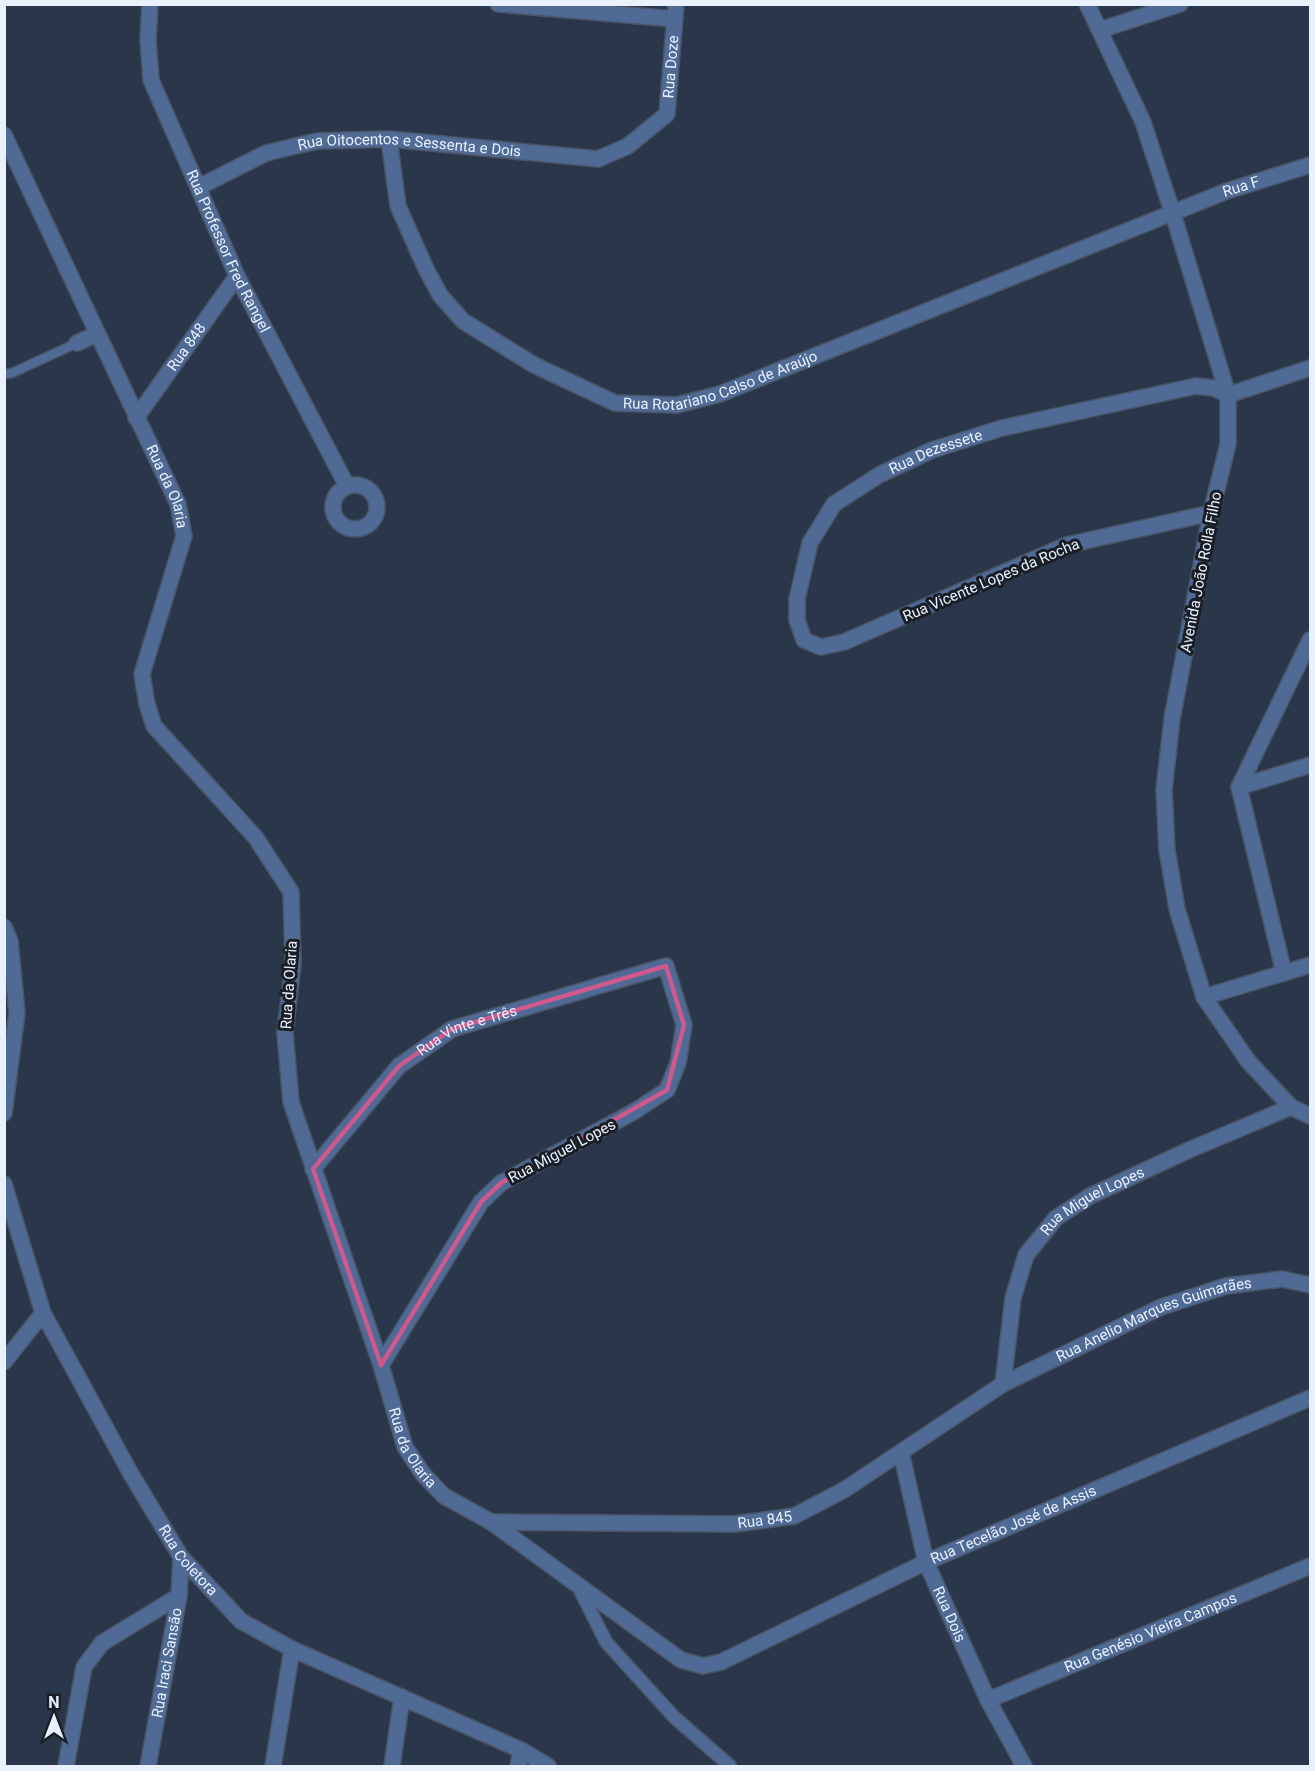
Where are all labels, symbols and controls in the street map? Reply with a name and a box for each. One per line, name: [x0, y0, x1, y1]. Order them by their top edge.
street label: Rua Doze: [659, 35, 682, 99]
street label: Rua Oitocentos e Sessenta e Dois: [296, 130, 522, 161]
street label: Rua Professor Fred Rangel: [183, 167, 274, 336]
street label: Rua F: [1220, 172, 1262, 201]
street label: Rua 848: [163, 320, 210, 375]
street label: Rua Rotariano Celso de Araújo: [623, 347, 820, 414]
street label: Rua Dezessete: [886, 426, 985, 478]
street label: Rua da Olaria: [142, 442, 191, 530]
street label: Avenida João Rolla Filho: [1177, 490, 1225, 654]
street label: Rua Vicente Lopes da Rocha: [900, 535, 1082, 625]
street label: Rua da Olaria: [277, 940, 301, 1030]
street label: Rua Vinte e Três: [413, 1001, 519, 1060]
street label: Rua Miguel Lopes: [505, 1115, 619, 1187]
street label: Rua Miguel Lopes: [1037, 1163, 1147, 1239]
street label: Rua Anelio Marques Guimarães: [1053, 1274, 1253, 1366]
street label: Rua da Olaria: [385, 1405, 440, 1492]
street label: Rua Tecelão José de Assis: [928, 1481, 1099, 1568]
street label: Rua 845: [736, 1507, 793, 1533]
street label: Rua Coletora: [155, 1522, 222, 1599]
street label: Rua Dois: [929, 1583, 970, 1645]
street label: Rua Genésio Vieira Campos: [1062, 1589, 1239, 1676]
street label: Rua Iraci Sansão: [148, 1606, 186, 1719]
north arrow: [24, 1687, 84, 1747]
text: N: [48, 1693, 60, 1712]

